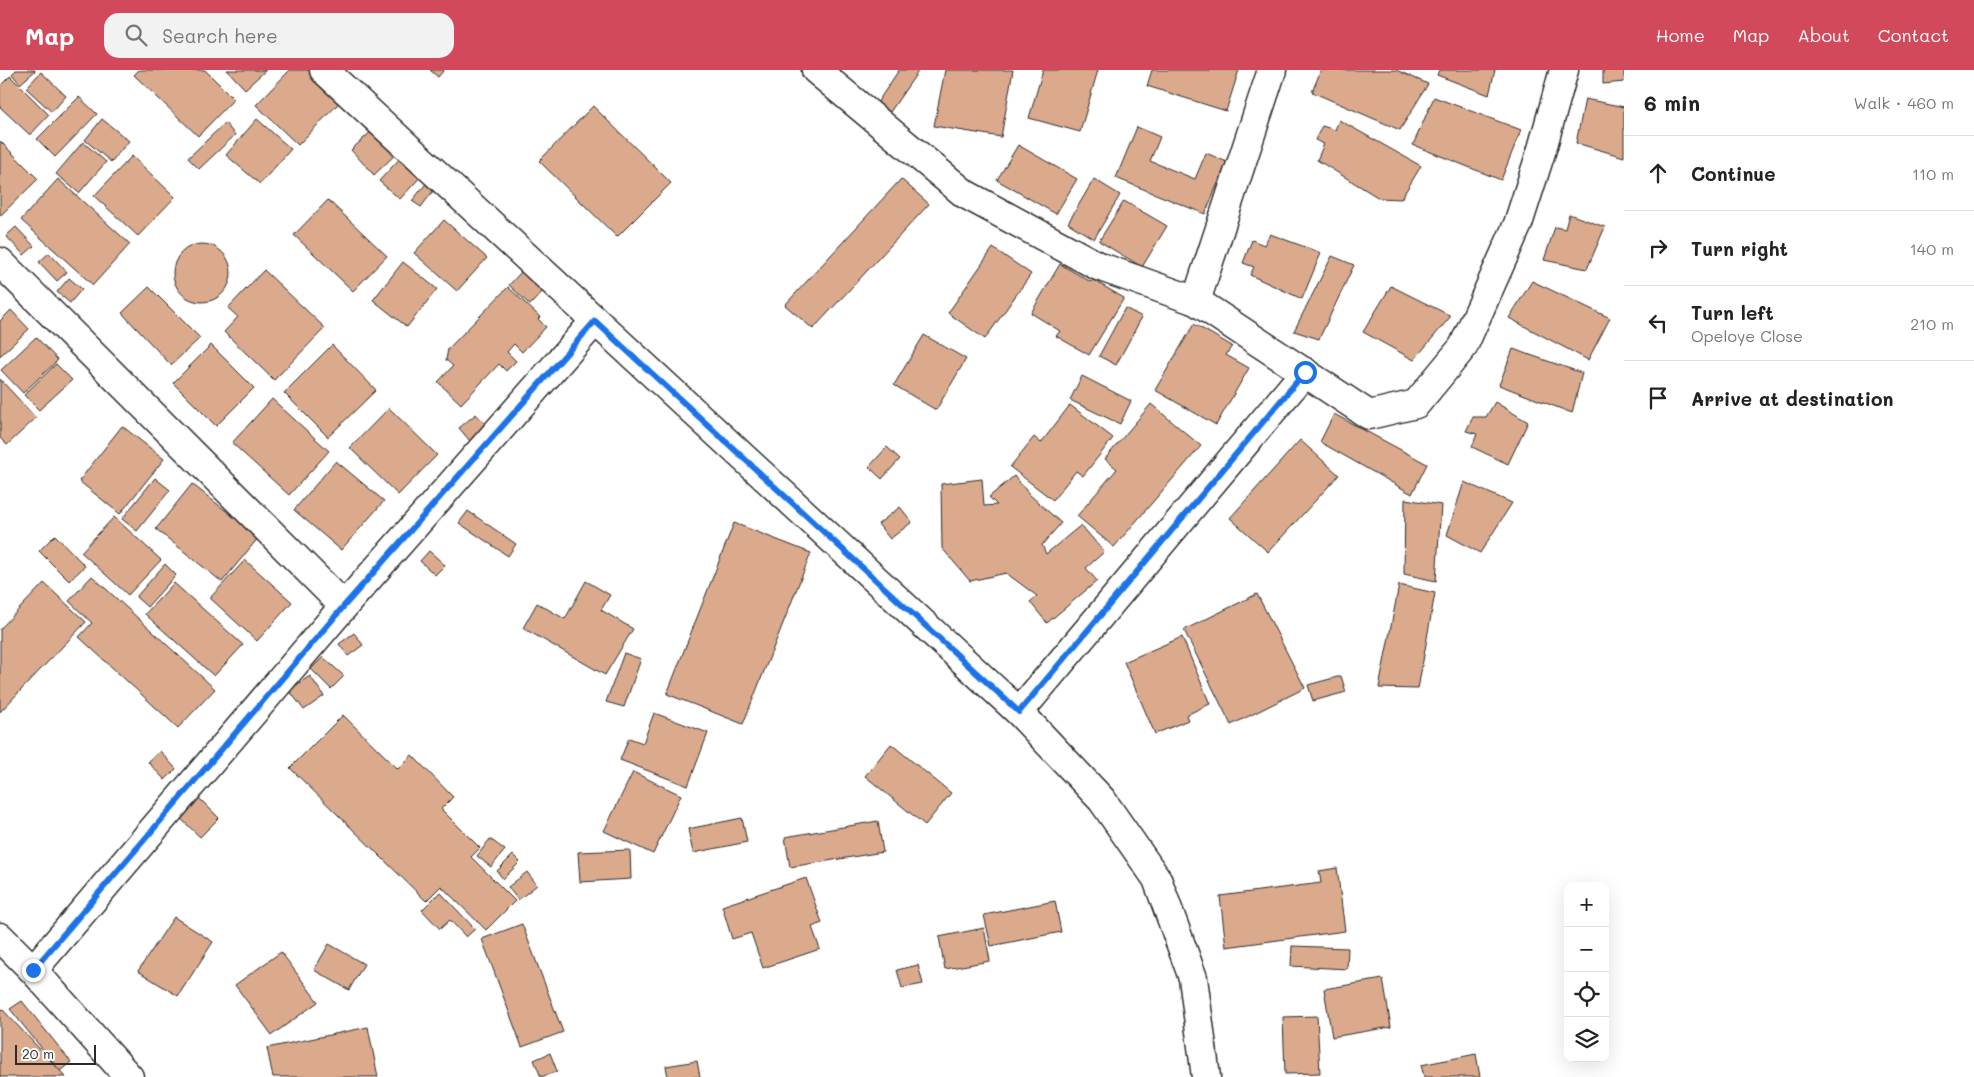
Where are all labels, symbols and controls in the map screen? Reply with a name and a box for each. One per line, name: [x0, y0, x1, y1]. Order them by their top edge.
search box: [104, 13, 454, 58]
text: Map: [25, 20, 74, 51]
icon: search: [122, 21, 150, 49]
text: Search here: [162, 23, 278, 48]
text: Home: [1656, 23, 1705, 47]
text: Map: [1733, 23, 1769, 47]
text: About: [1797, 23, 1850, 47]
text: Contact: [1878, 23, 1949, 47]
text: 6 min: [1644, 89, 1700, 116]
text: Walk · 460 m: [1853, 92, 1954, 113]
icon: ahead: [1644, 159, 1672, 187]
text: Continue: [1691, 161, 1776, 186]
text: 110 m: [1912, 163, 1954, 184]
icon: right: [1644, 234, 1672, 262]
text: Turn right: [1691, 236, 1788, 261]
text: 140 m: [1910, 238, 1954, 259]
text: Turn left: [1691, 300, 1774, 325]
icon: left: [1644, 309, 1672, 337]
text: 210 m: [1910, 313, 1954, 334]
text: Opeloye Close: [1691, 325, 1803, 346]
route start: [1294, 361, 1317, 384]
icon: arrive: [1644, 384, 1672, 412]
text: Arrive at destination: [1691, 386, 1894, 411]
map controls: [1564, 882, 1609, 1062]
button: +: [1564, 882, 1609, 927]
button: −: [1564, 927, 1609, 972]
route end: [22, 959, 45, 982]
button: locate: [1564, 972, 1609, 1017]
button: layers: [1564, 1017, 1609, 1062]
scale bar: [15, 1042, 96, 1065]
text: 20 m: [22, 1044, 54, 1063]

